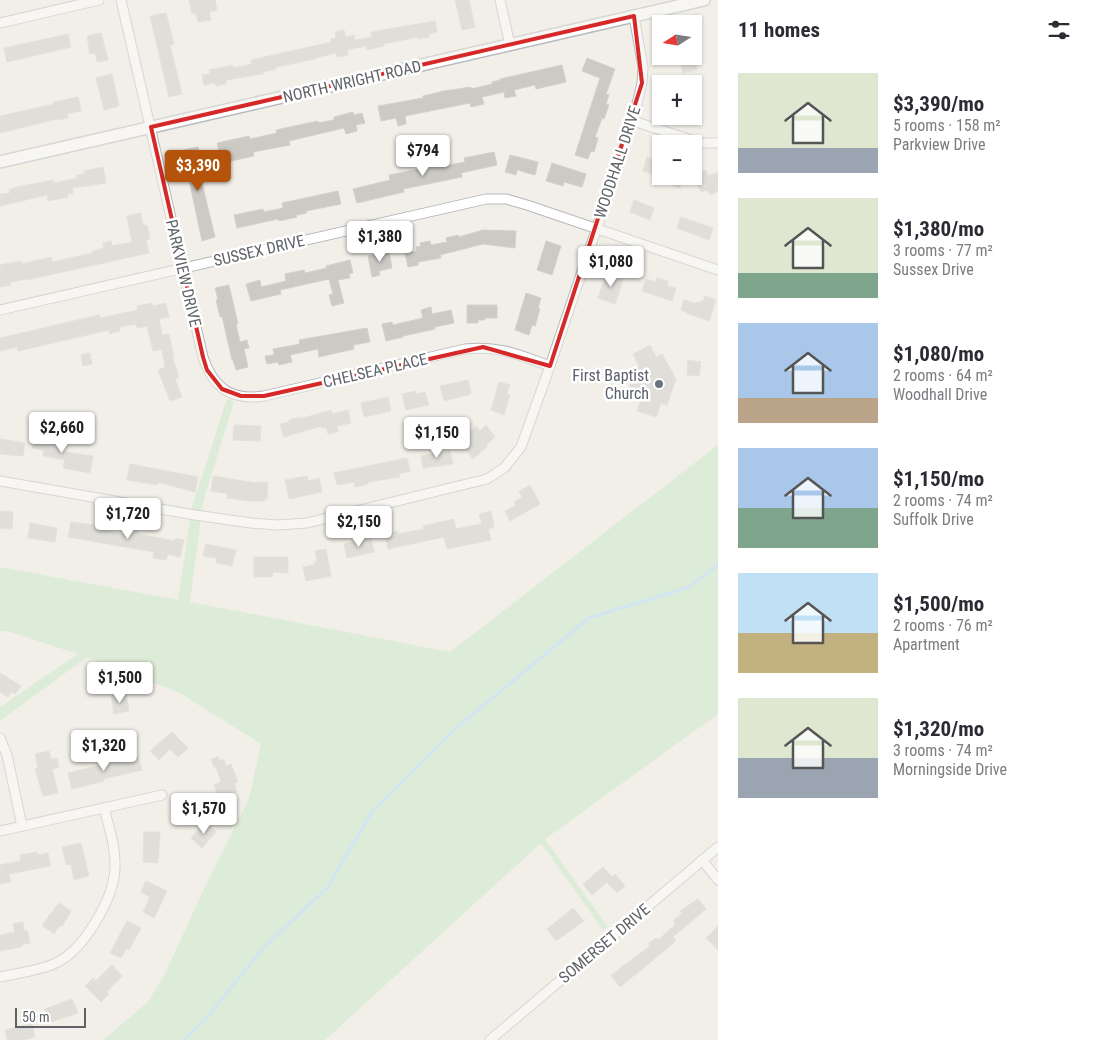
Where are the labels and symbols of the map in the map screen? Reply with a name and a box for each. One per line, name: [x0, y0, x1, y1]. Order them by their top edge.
north arrow: [652, 15, 702, 65]
street label: NORTH WRIGHT ROAD: [281, 56, 423, 107]
street label: WOODHALL DRIVE: [590, 103, 645, 221]
pin: $794: [393, 134, 453, 177]
pin: $3,390: [157, 150, 239, 192]
street label: PARKVIEW DRIVE: [162, 218, 205, 329]
pin: $1,380: [339, 220, 421, 263]
street label: SUSSEX DRIVE: [212, 231, 307, 270]
pin: $1,080: [570, 246, 652, 288]
street label: CHELSEA PLACE: [321, 349, 429, 392]
place label: First Baptist Church: [572, 366, 649, 403]
marker: First Baptist Church: [653, 378, 665, 390]
pin: $2,660: [21, 412, 103, 454]
pin: $1,150: [396, 416, 478, 459]
pin: $1,720: [87, 498, 169, 540]
pin: $2,150: [318, 506, 400, 548]
pin: $1,500: [79, 662, 161, 704]
pin: $1,320: [63, 730, 145, 772]
pin: $1,570: [163, 792, 245, 835]
street label: SOMERSET DRIVE: [555, 900, 654, 987]
scale bar: [15, 1005, 86, 1028]

